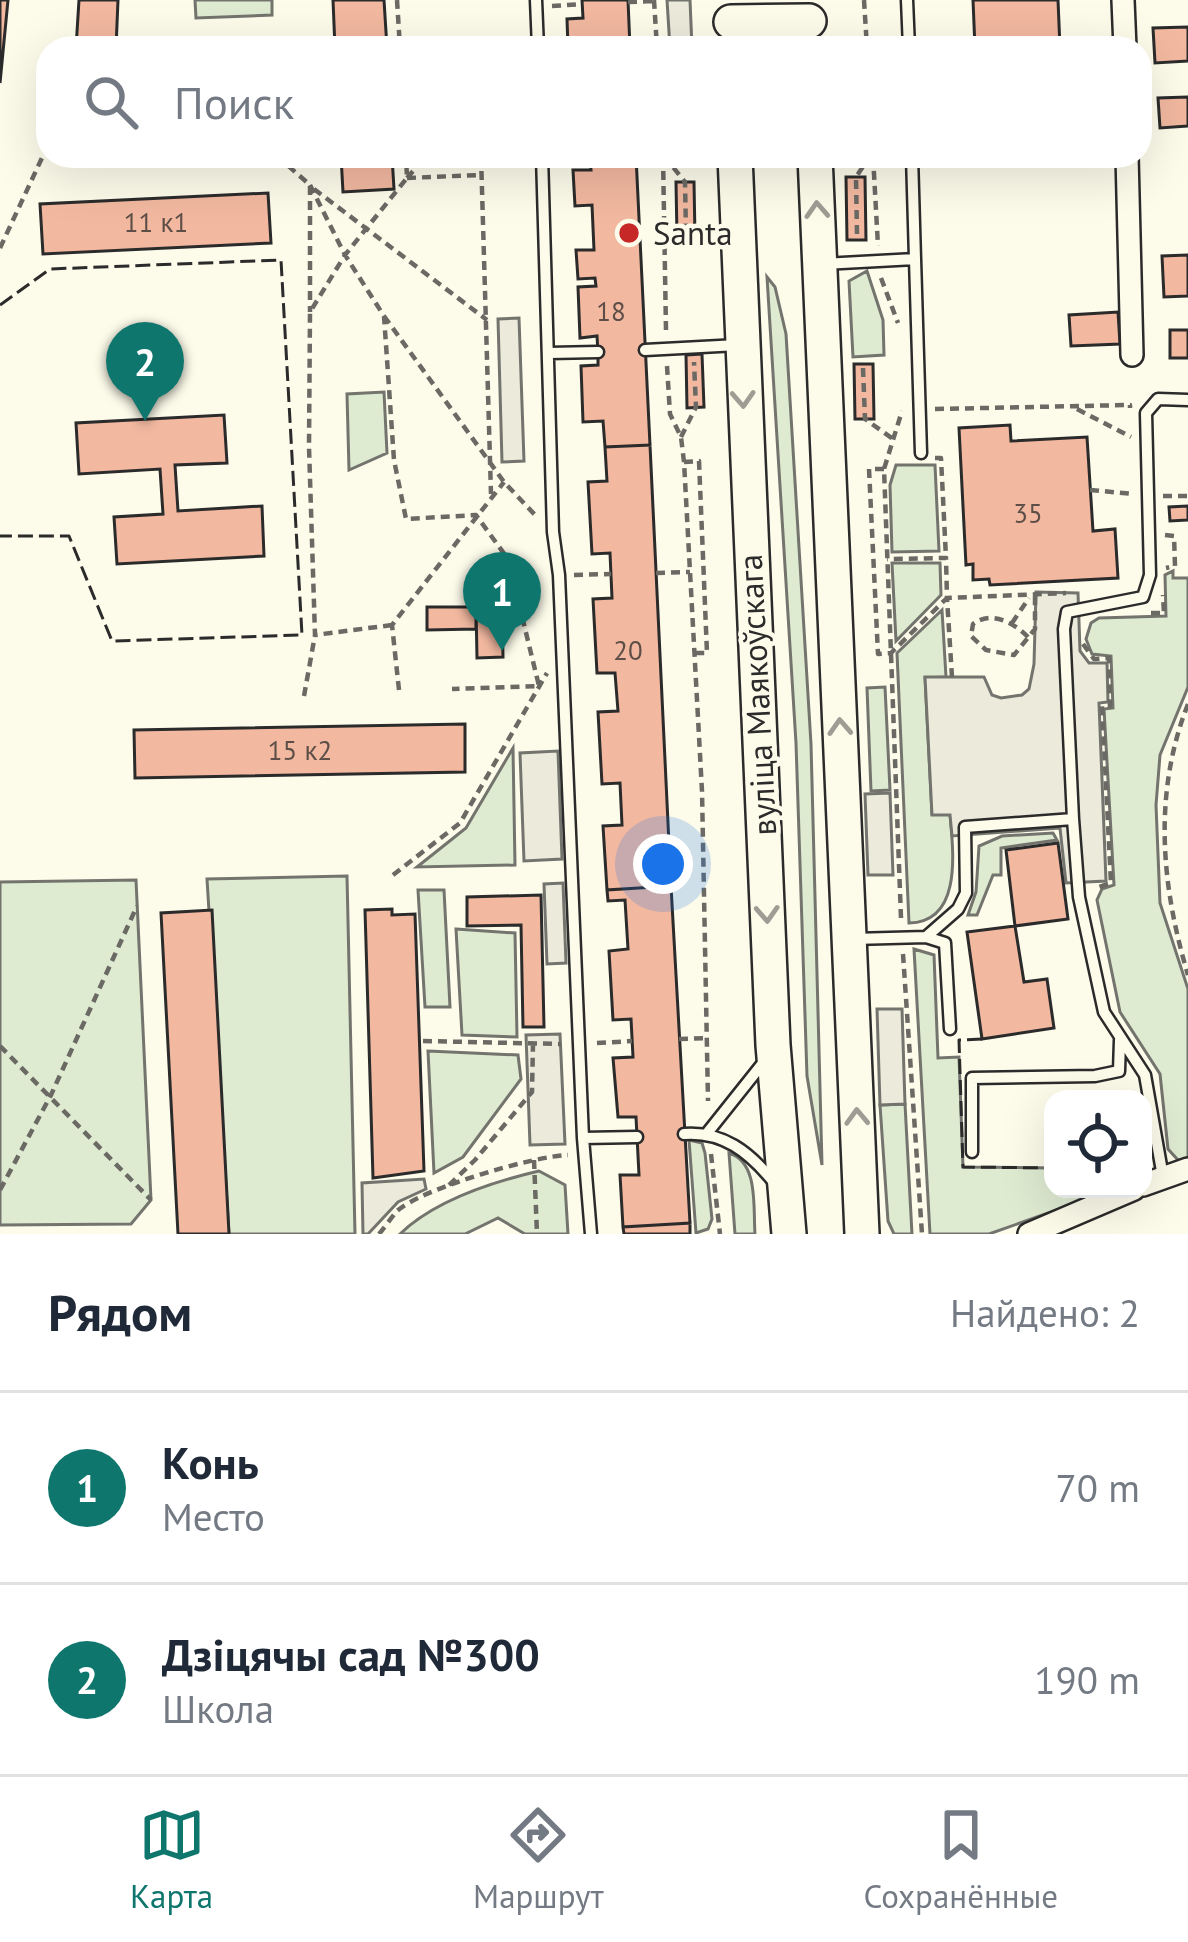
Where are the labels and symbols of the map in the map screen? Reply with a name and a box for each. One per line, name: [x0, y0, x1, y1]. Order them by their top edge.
one-way arrow: [804, 200, 830, 219]
house number: 11 к1: [124, 205, 188, 239]
place label: Santa: [653, 211, 733, 254]
marker: Santa: [616, 220, 642, 246]
house number: 18: [596, 294, 626, 328]
pin: 2: [106, 322, 184, 421]
one-way arrow: [730, 390, 756, 409]
house number: 35: [1013, 496, 1043, 530]
pin: 1: [463, 552, 541, 651]
street label: вуліца Маякоўскага: [728, 553, 785, 837]
house number: 20: [613, 633, 643, 667]
one-way arrow: [827, 717, 853, 736]
house number: 15 к2: [268, 733, 332, 767]
your location: [633, 834, 693, 894]
one-way arrow: [754, 905, 780, 924]
one-way arrow: [844, 1107, 870, 1126]

